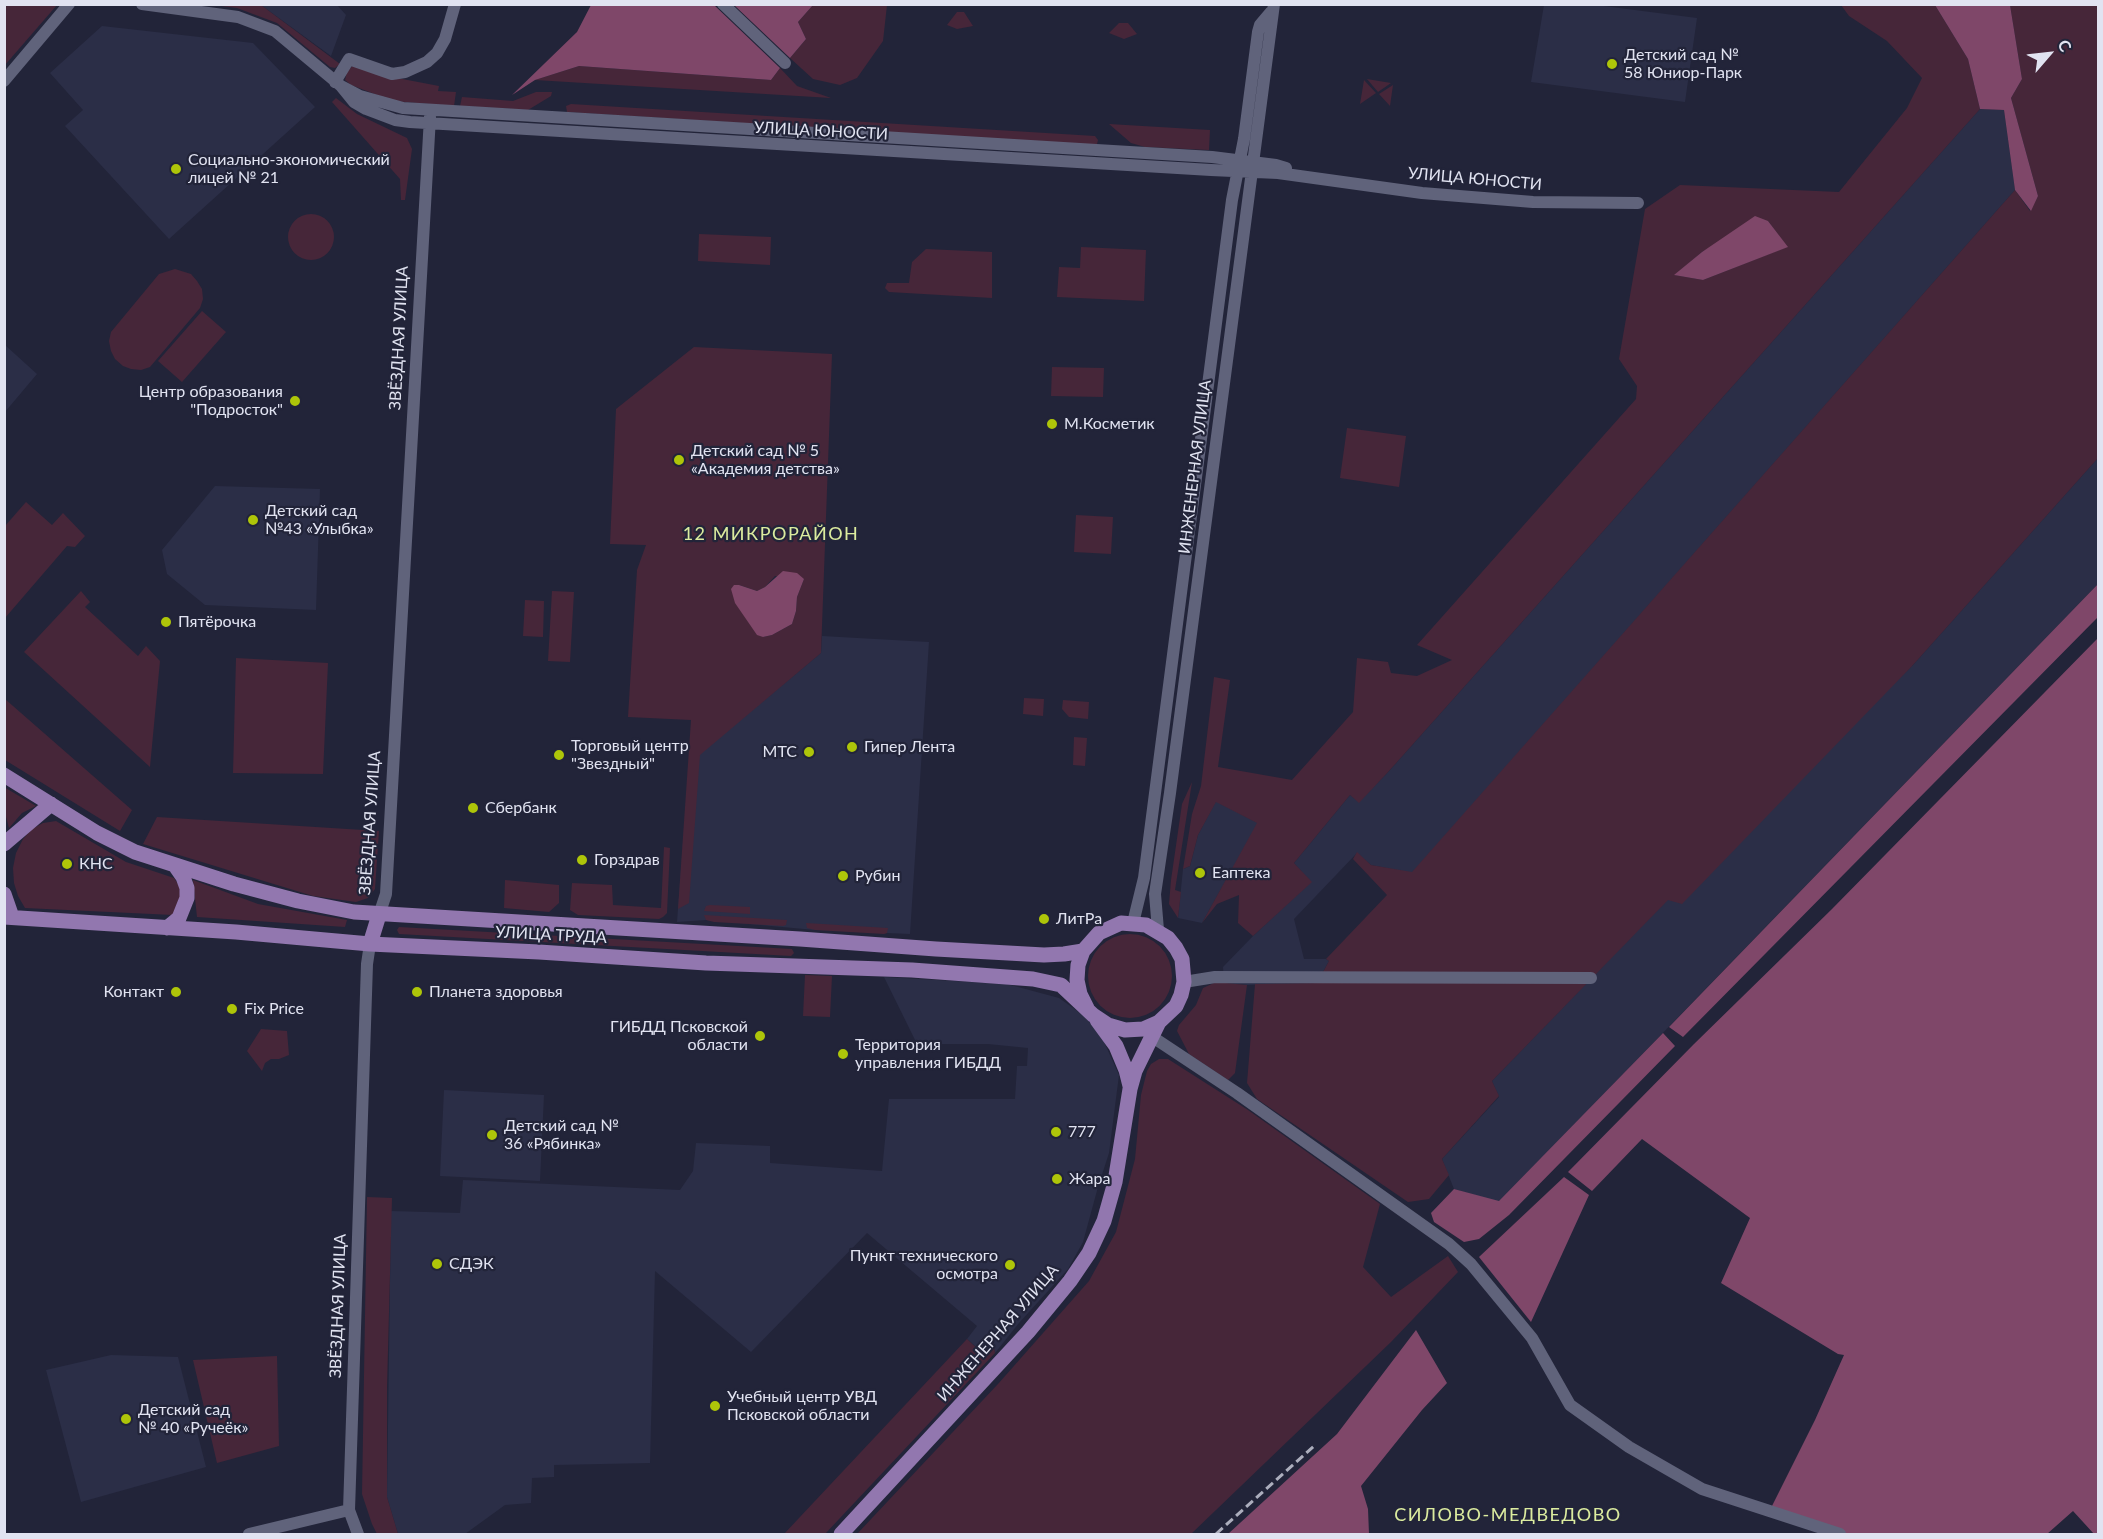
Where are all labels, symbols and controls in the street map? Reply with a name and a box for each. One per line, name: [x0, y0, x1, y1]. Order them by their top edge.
north arrow: [2019, 24, 2079, 84]
text: С: [2054, 36, 2076, 54]
place label: Детский сад № 58 Юниор-Парк: [1624, 45, 1742, 83]
marker: Детский сад № 58 Юниор-Парк: [1605, 57, 1619, 71]
street label: УЛИЦА ЮНОСТИ: [753, 118, 889, 144]
place label: Социально-экономический лицей № 21: [188, 150, 390, 188]
marker: Социально-экономический лицей № 21: [169, 162, 183, 176]
street label: УЛИЦА ЮНОСТИ: [1407, 164, 1543, 194]
street label: ЗВЁЗДНАЯ УЛИЦА: [386, 265, 412, 411]
street label: ИНЖЕНЕРНАЯ УЛИЦА: [1175, 379, 1215, 555]
place label: Центр образования "Подросток": [139, 382, 283, 420]
marker: Центр образования "Подросток": [288, 394, 302, 408]
place label: М.Косметик: [1064, 414, 1155, 434]
marker: М.Косметик: [1045, 417, 1059, 431]
place label: Детский сад № 5 «Академия детства»: [691, 441, 840, 479]
marker: Детский сад № 5 «Академия детства»: [672, 453, 686, 467]
place label: Детский сад №43 «Улыбка»: [265, 501, 374, 539]
marker: Детский сад №43 «Улыбка»: [246, 513, 260, 527]
district label: 12 МИКРОРАЙОН: [683, 523, 859, 545]
place label: Пятёрочка: [178, 612, 256, 632]
marker: Пятёрочка: [159, 615, 173, 629]
place label: Торговый центр "Звездный": [571, 736, 689, 774]
place label: Гипер Лента: [864, 737, 955, 757]
marker: Гипер Лента: [845, 740, 859, 754]
place label: МТС: [763, 742, 797, 762]
marker: МТС: [802, 745, 816, 759]
marker: Торговый центр "Звездный": [552, 748, 566, 762]
street label: ЗВЁЗДНАЯ УЛИЦА: [355, 750, 385, 896]
place label: Сбербанк: [485, 798, 557, 818]
marker: Сбербанк: [466, 801, 480, 815]
place label: Горздрав: [594, 850, 660, 870]
marker: Горздрав: [575, 853, 589, 867]
place label: КНС: [79, 854, 113, 874]
marker: КНС: [60, 857, 74, 871]
place label: Еаптека: [1212, 863, 1271, 883]
place label: Рубин: [855, 866, 900, 886]
marker: Еаптека: [1193, 866, 1207, 880]
marker: Рубин: [836, 869, 850, 883]
place label: ЛитРа: [1056, 909, 1102, 929]
marker: ЛитРа: [1037, 912, 1051, 926]
street label: УЛИЦА ТРУДА: [495, 922, 607, 948]
place label: Контакт: [103, 982, 164, 1002]
place label: Планета здоровья: [429, 982, 563, 1002]
marker: Контакт: [169, 985, 183, 999]
marker: Планета здоровья: [410, 985, 424, 999]
place label: Fix Price: [244, 999, 304, 1019]
marker: Fix Price: [225, 1002, 239, 1016]
place label: ГИБДД Псковской области: [610, 1017, 748, 1055]
marker: ГИБДД Псковской области: [753, 1029, 767, 1043]
place label: Территория управления ГИБДД: [855, 1035, 1001, 1073]
marker: Территория управления ГИБДД: [836, 1047, 850, 1061]
place label: Детский сад № 36 «Рябинка»: [504, 1116, 619, 1154]
place label: 777: [1068, 1122, 1096, 1142]
marker: 777: [1049, 1125, 1063, 1139]
marker: Детский сад № 36 «Рябинка»: [485, 1128, 499, 1142]
place label: Жара: [1069, 1169, 1110, 1189]
marker: Жара: [1050, 1172, 1064, 1186]
street label: ЗВЁЗДНАЯ УЛИЦА: [326, 1233, 350, 1379]
place label: Пункт технического осмотра: [850, 1246, 998, 1284]
place label: СДЭК: [449, 1254, 494, 1274]
marker: СДЭК: [430, 1257, 444, 1271]
marker: Пункт технического осмотра: [1003, 1258, 1017, 1272]
street label: ИНЖЕНЕРНАЯ УЛИЦА: [933, 1261, 1063, 1405]
place label: Учебный центр УВД Псковской области: [727, 1387, 877, 1425]
marker: Учебный центр УВД Псковской области: [708, 1399, 722, 1413]
place label: Детский сад № 40 «Ручеёк»: [138, 1400, 248, 1438]
marker: Детский сад № 40 «Ручеёк»: [119, 1412, 133, 1426]
district label: СИЛОВО-МЕДВЕДОВО: [1394, 1504, 1622, 1526]

